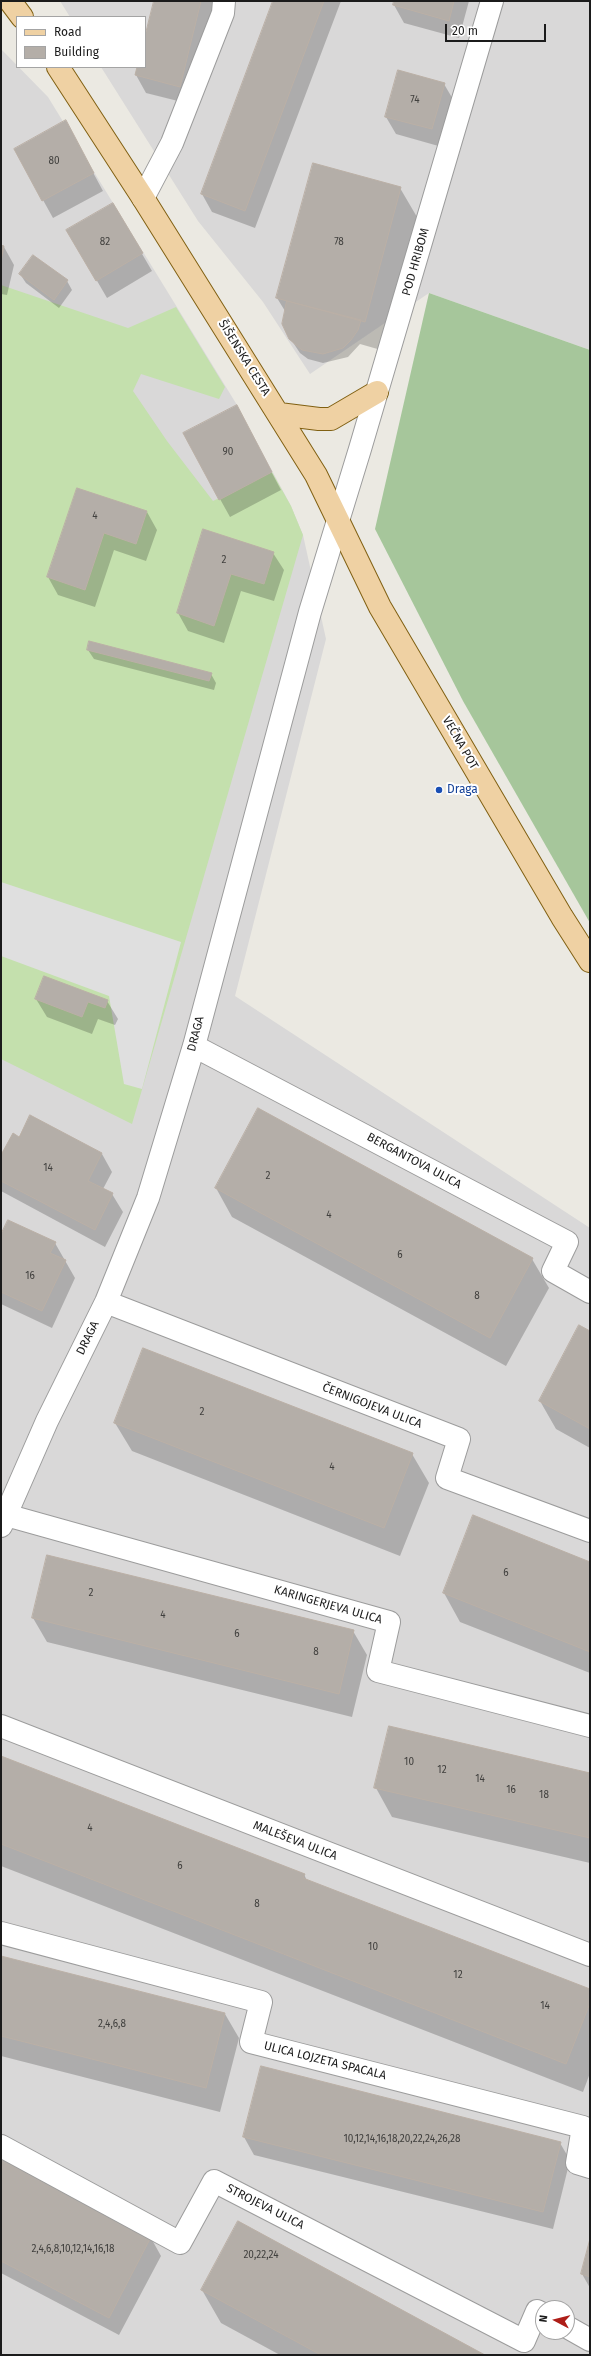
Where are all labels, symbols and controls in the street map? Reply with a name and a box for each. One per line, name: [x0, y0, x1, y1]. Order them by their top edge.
legend: [16, 16, 146, 68]
scale bar: [447, 16, 548, 42]
text: 20 m: [452, 24, 478, 38]
text: Road: [54, 25, 82, 39]
text: Building: [54, 45, 99, 59]
house number: 74: [410, 94, 420, 106]
house number: 80: [48, 155, 60, 167]
street label: POD HRIBOM: [399, 226, 433, 298]
house number: 82: [100, 236, 110, 248]
house number: 78: [334, 236, 344, 248]
street label: ŠIŠENSKA CESTA: [215, 317, 273, 399]
house number: 90: [223, 446, 233, 458]
house number: 4: [92, 510, 98, 522]
house number: 2: [222, 554, 226, 566]
street label: VEČNA POT: [439, 714, 481, 772]
place label: Draga: [447, 783, 478, 797]
marker: Draga: [434, 785, 444, 795]
street label: DRAGA: [185, 1015, 207, 1053]
street label: BERGANTOVA ULICA: [364, 1130, 464, 1192]
house number: 14: [43, 1162, 53, 1174]
house number: 2: [266, 1170, 270, 1182]
house number: 4: [326, 1209, 332, 1221]
house number: 6: [397, 1249, 403, 1261]
house number: 16: [25, 1270, 35, 1282]
house number: 8: [474, 1290, 480, 1302]
street label: DRAGA: [74, 1319, 102, 1357]
street label: ČERNIGOJEVA ULICA: [320, 1380, 424, 1432]
house number: 2: [200, 1406, 204, 1418]
house number: 4: [329, 1461, 335, 1473]
house number: 6: [503, 1567, 509, 1579]
street label: KARINGERJEVA ULICA: [272, 1583, 384, 1627]
house number: 2: [89, 1587, 93, 1599]
house number: 4: [160, 1609, 166, 1621]
house number: 6: [234, 1628, 240, 1640]
house number: 8: [313, 1646, 319, 1658]
house number: 10: [404, 1756, 414, 1768]
house number: 12: [437, 1764, 447, 1776]
house number: 14: [475, 1773, 485, 1785]
house number: 16: [506, 1784, 516, 1796]
house number: 18: [539, 1789, 549, 1801]
street label: MALEŠEVA ULICA: [251, 1818, 339, 1864]
house number: 4: [87, 1822, 93, 1834]
house number: 6: [177, 1860, 183, 1872]
house number: 8: [254, 1898, 260, 1910]
house number: 10: [368, 1941, 378, 1953]
house number: 12: [453, 1969, 463, 1981]
house number: 14: [540, 2000, 550, 2012]
house number: 2,4,6,8: [98, 2018, 126, 2030]
street label: ULICA LOJZETA SPACALA: [262, 2039, 388, 2083]
house number: 10,12,14,16,18,20,22,24,26,28: [343, 2133, 461, 2145]
street label: STROJEVA ULICA: [224, 2181, 306, 2233]
house number: 2,4,6,8,10,12,14,16,18: [31, 2243, 115, 2255]
house number: 20,22,24: [243, 2249, 279, 2261]
north arrow: [535, 2300, 575, 2340]
text: N: [537, 2314, 550, 2323]

